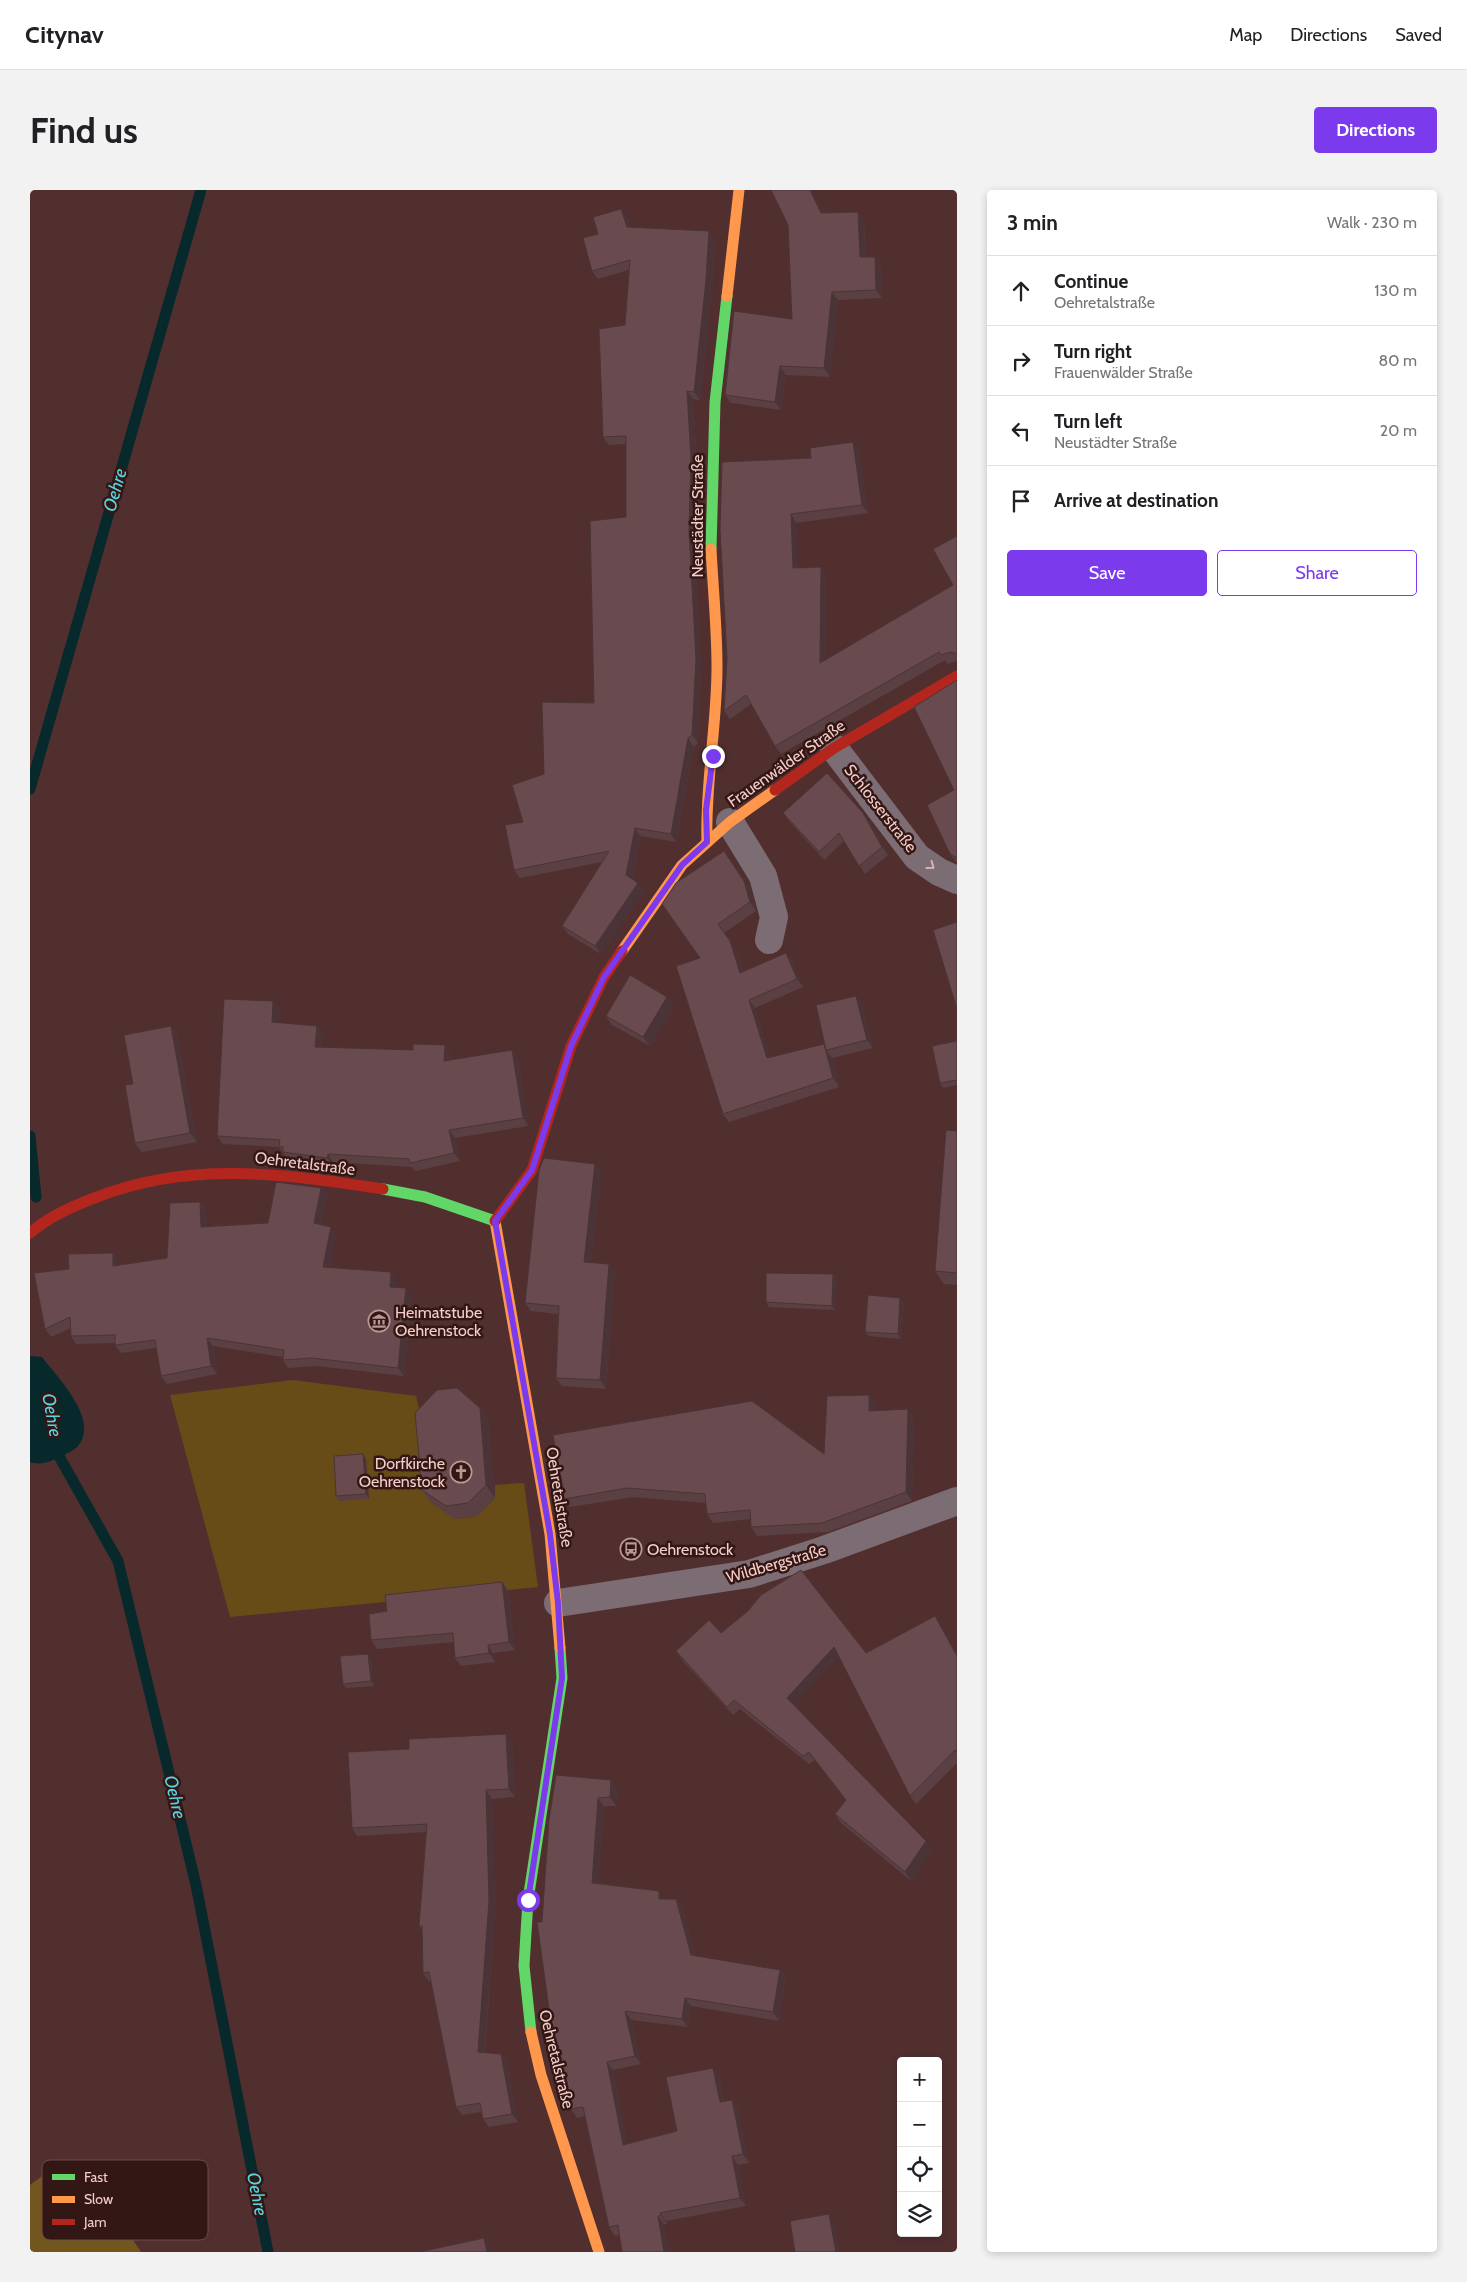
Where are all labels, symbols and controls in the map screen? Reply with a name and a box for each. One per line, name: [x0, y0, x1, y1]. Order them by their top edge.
text: Citynav: [25, 20, 104, 49]
text: Map: [1229, 24, 1262, 46]
text: Directions: [1290, 24, 1367, 46]
text: Saved: [1395, 24, 1442, 46]
button: Directions: [1314, 107, 1437, 153]
text: Find us: [30, 109, 138, 152]
text: 3 min: [1007, 210, 1058, 235]
text: Walk · 230 m: [1327, 213, 1417, 232]
text: Continue: [1054, 270, 1128, 293]
icon: ahead: [1007, 277, 1035, 305]
text: 130 m: [1374, 281, 1417, 300]
text: Oehretalstraße: [1054, 293, 1155, 312]
text: Turn right: [1054, 340, 1132, 363]
icon: right: [1007, 347, 1035, 375]
text: 80 m: [1379, 351, 1417, 370]
text: Frauenwälder Straße: [1054, 363, 1193, 382]
text: Turn left: [1054, 410, 1122, 433]
icon: left: [1007, 417, 1035, 445]
text: 20 m: [1380, 421, 1417, 440]
text: Neustädter Straße: [1054, 433, 1177, 452]
street label: Neustädter Straße: [688, 455, 707, 577]
water label: Oehre: [98, 466, 132, 514]
icon: arrive: [1007, 487, 1035, 515]
text: Arrive at destination: [1054, 489, 1218, 512]
button: Save: [1007, 550, 1207, 596]
button: Share: [1217, 550, 1417, 596]
street label: Frauenwälder Straße: [724, 716, 849, 811]
route end: [702, 745, 725, 768]
street label: Schlosserstraße: [840, 761, 921, 856]
one-way arrow: [925, 860, 935, 869]
street label: Oehretalstraße: [254, 1148, 356, 1179]
place label: Heimatstube Oehrenstock: [395, 1303, 482, 1340]
museum icon: Heimatstube Oehrenstock: [367, 1309, 391, 1333]
water label: Oehre: [37, 1392, 67, 1438]
street label: Oehretalstraße: [542, 1446, 577, 1548]
place label: Dorfkirche Oehrenstock: [359, 1454, 446, 1491]
church icon: Dorfkirche Oehrenstock: [449, 1460, 473, 1484]
bus stop icon: Oehrenstock: [619, 1537, 643, 1561]
place label: Oehrenstock: [647, 1540, 734, 1559]
street label: Wildbergstraße: [724, 1540, 828, 1587]
water label: Oehre: [159, 1773, 191, 1821]
route start: [517, 1889, 540, 1912]
street label: Oehretalstraße: [535, 2008, 578, 2110]
map controls: [897, 2057, 942, 2237]
button: +: [897, 2057, 942, 2102]
button: −: [897, 2102, 942, 2147]
button: locate: [897, 2147, 942, 2192]
legend: [42, 2160, 208, 2240]
text: Fast: [84, 2168, 108, 2186]
water label: Oehre: [242, 2170, 272, 2218]
text: Slow: [84, 2190, 113, 2208]
button: layers: [897, 2192, 942, 2237]
text: Jam: [83, 2213, 106, 2231]

